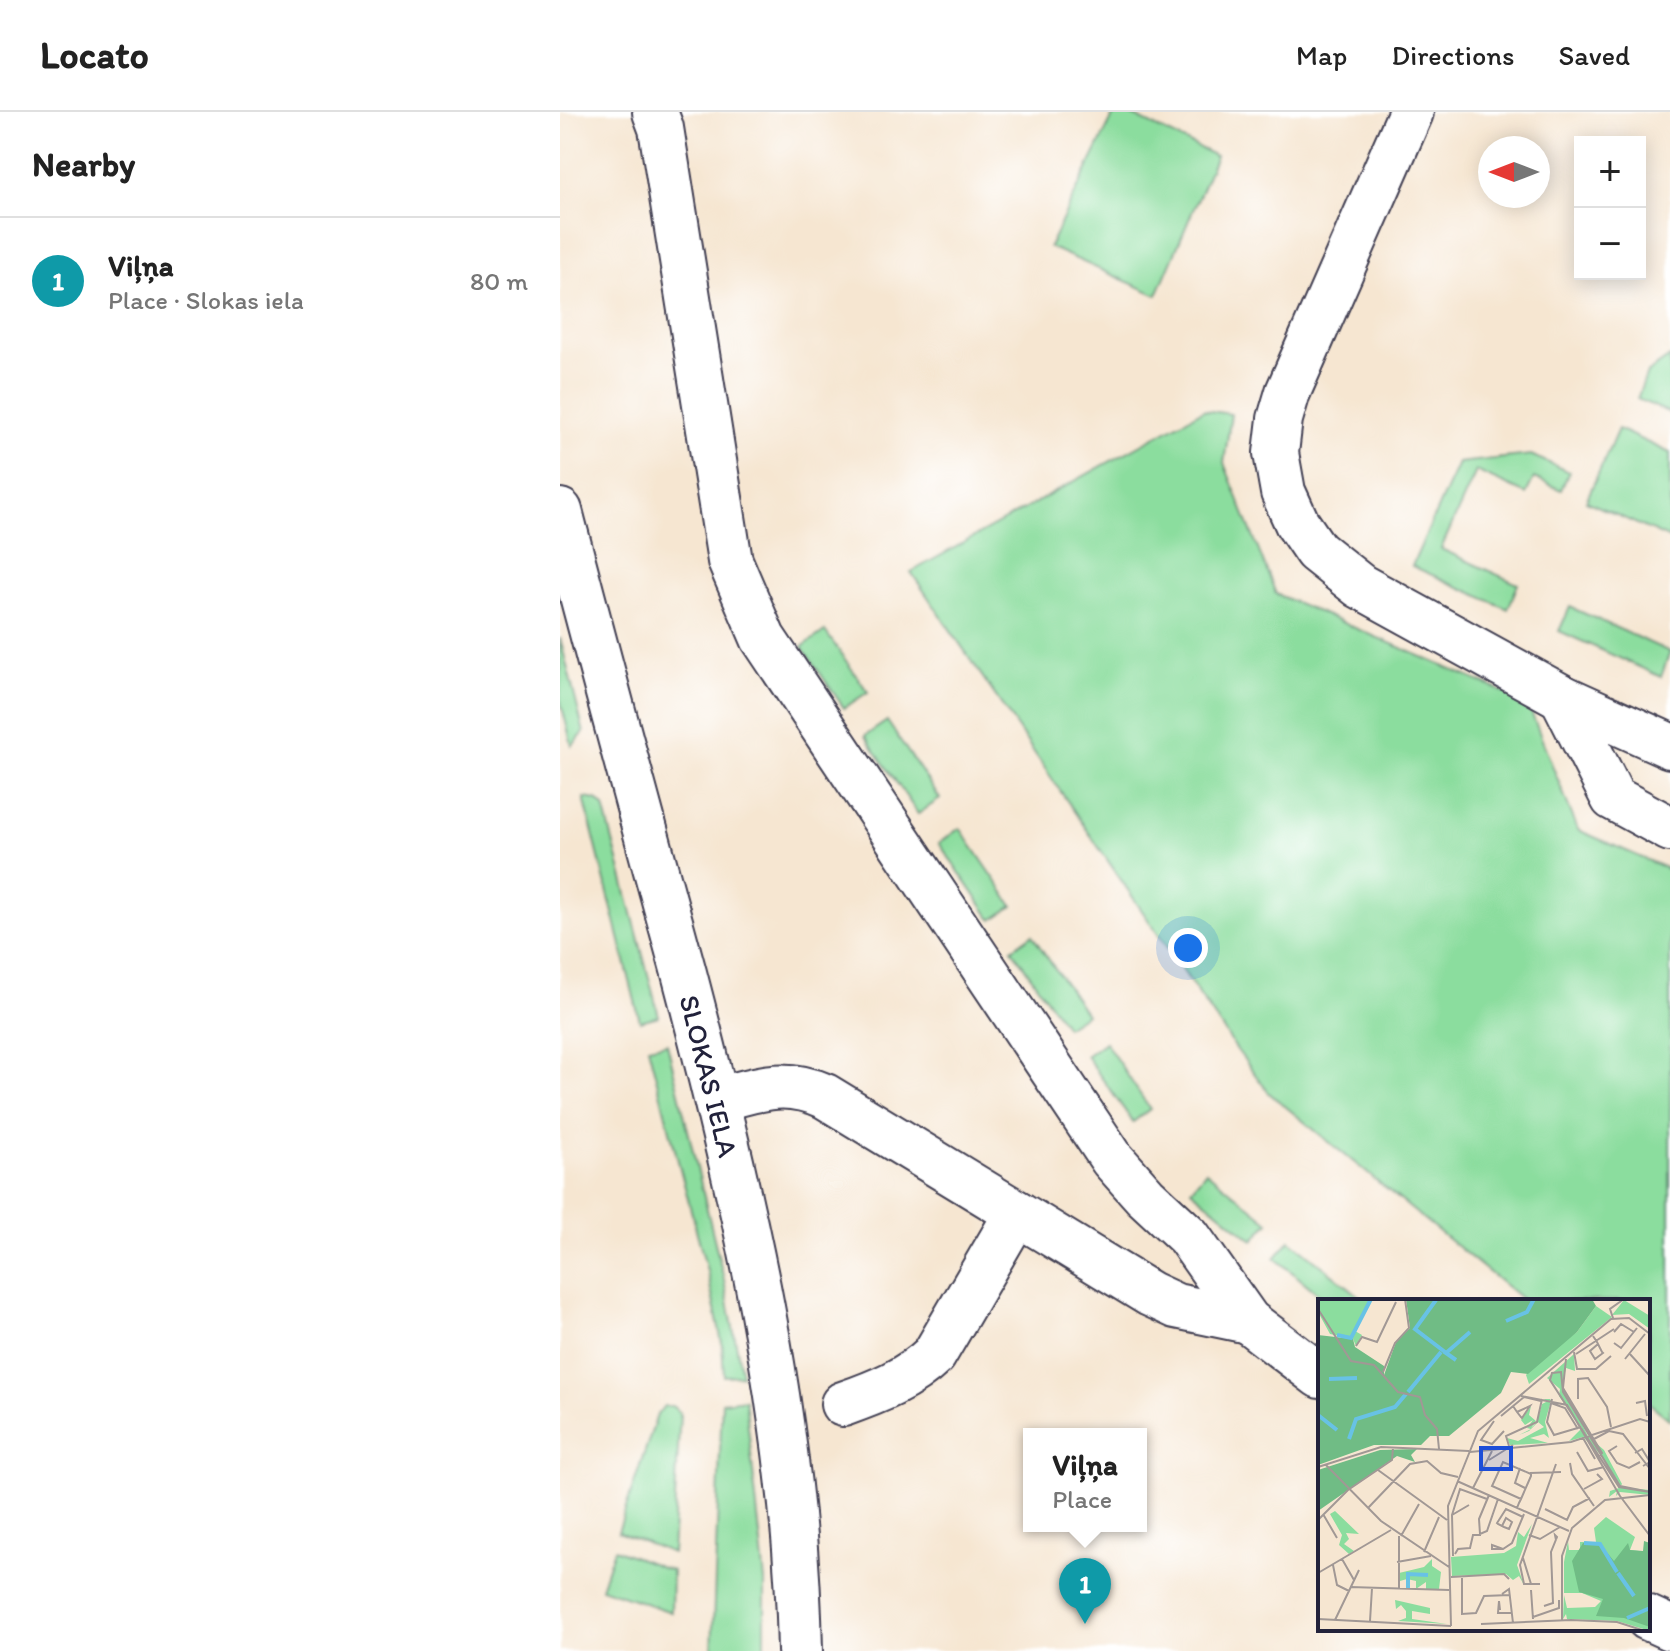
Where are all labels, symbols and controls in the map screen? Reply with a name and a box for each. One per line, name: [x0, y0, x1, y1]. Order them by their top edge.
text: Locato: [40, 32, 149, 78]
text: Map: [1296, 38, 1347, 72]
text: Directions: [1391, 38, 1515, 72]
text: Saved: [1559, 38, 1630, 72]
north arrow: [1478, 136, 1550, 208]
map controls: [1574, 136, 1646, 280]
button: +: [1574, 136, 1646, 208]
text: Nearby: [32, 144, 135, 185]
button: −: [1574, 208, 1646, 280]
text: Viļņa: [108, 247, 174, 284]
text: 1: [52, 265, 64, 297]
text: 80 m: [470, 265, 528, 297]
text: Place · Slokas iela: [108, 284, 304, 316]
your location: [1168, 928, 1208, 968]
street label: SLOKAS IELA: [672, 991, 746, 1161]
inset map: [1318, 1299, 1650, 1631]
popup: [1023, 1428, 1147, 1532]
text: Viļņa: [1052, 1446, 1118, 1483]
text: Place: [1052, 1483, 1112, 1515]
pin: 1: [1059, 1558, 1111, 1624]

